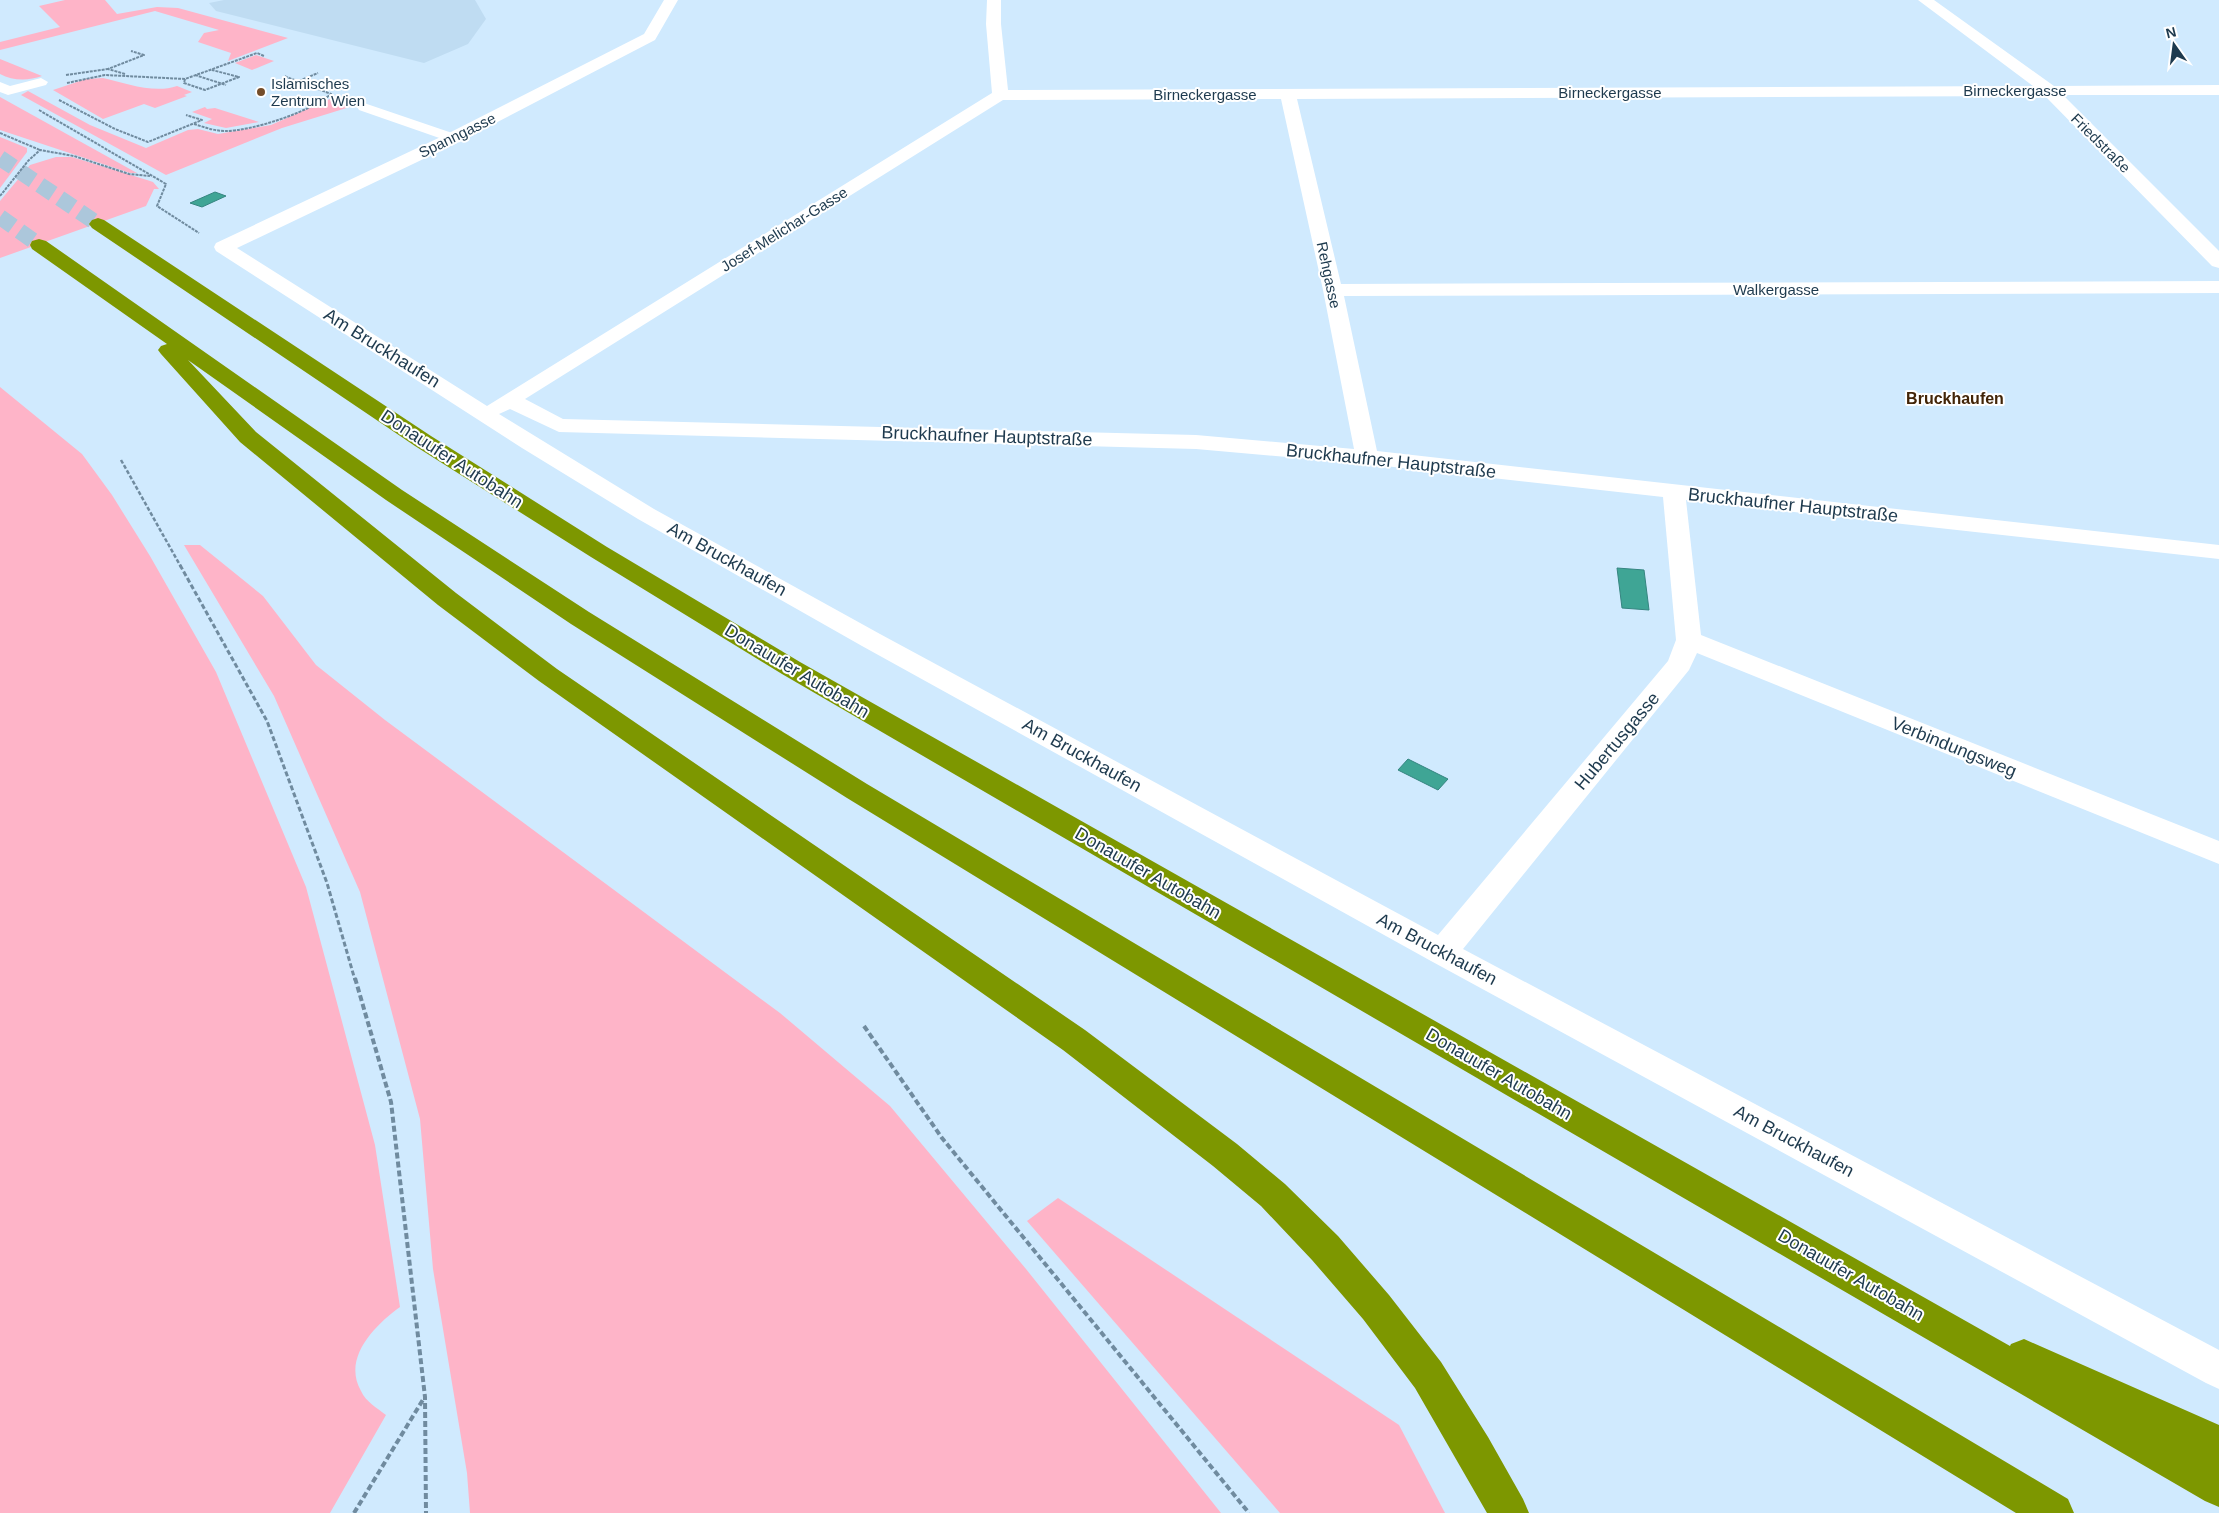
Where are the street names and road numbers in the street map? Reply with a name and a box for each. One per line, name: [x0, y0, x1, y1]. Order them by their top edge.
street label: Birneckergasse: [1963, 82, 2067, 99]
street label: Birneckergasse: [1558, 84, 1662, 101]
street label: Birneckergasse: [1153, 86, 1257, 103]
street label: Spanngasse: [416, 109, 498, 161]
street label: Friedstraße: [2068, 110, 2134, 176]
street label: Josef-Melichar-Gasse: [718, 183, 850, 275]
street label: Rehgasse: [1314, 240, 1344, 310]
street label: Walkergasse: [1733, 281, 1819, 298]
street label: Am Bruckhaufen: [320, 304, 444, 392]
street label: Donauufer Autobahn: [377, 406, 527, 512]
street label: Bruckhaufner Hauptstraße: [881, 422, 1093, 450]
street label: Bruckhaufner Hauptstraße: [1285, 440, 1497, 482]
street label: Bruckhaufner Hauptstraße: [1687, 484, 1899, 526]
street label: Am Bruckhaufen: [664, 518, 790, 600]
street label: Donauufer Autobahn: [721, 620, 873, 722]
street label: Hubertusgasse: [1570, 688, 1664, 794]
street label: Verbindungsweg: [1889, 713, 2019, 781]
street label: Am Bruckhaufen: [1019, 714, 1145, 796]
street label: Donauufer Autobahn: [1071, 823, 1225, 923]
street label: Am Bruckhaufen: [1374, 909, 1500, 989]
street label: Donauufer Autobahn: [1422, 1024, 1576, 1124]
street label: Am Bruckhaufen: [1731, 1101, 1857, 1181]
street label: Donauufer Autobahn: [1774, 1225, 1928, 1325]

